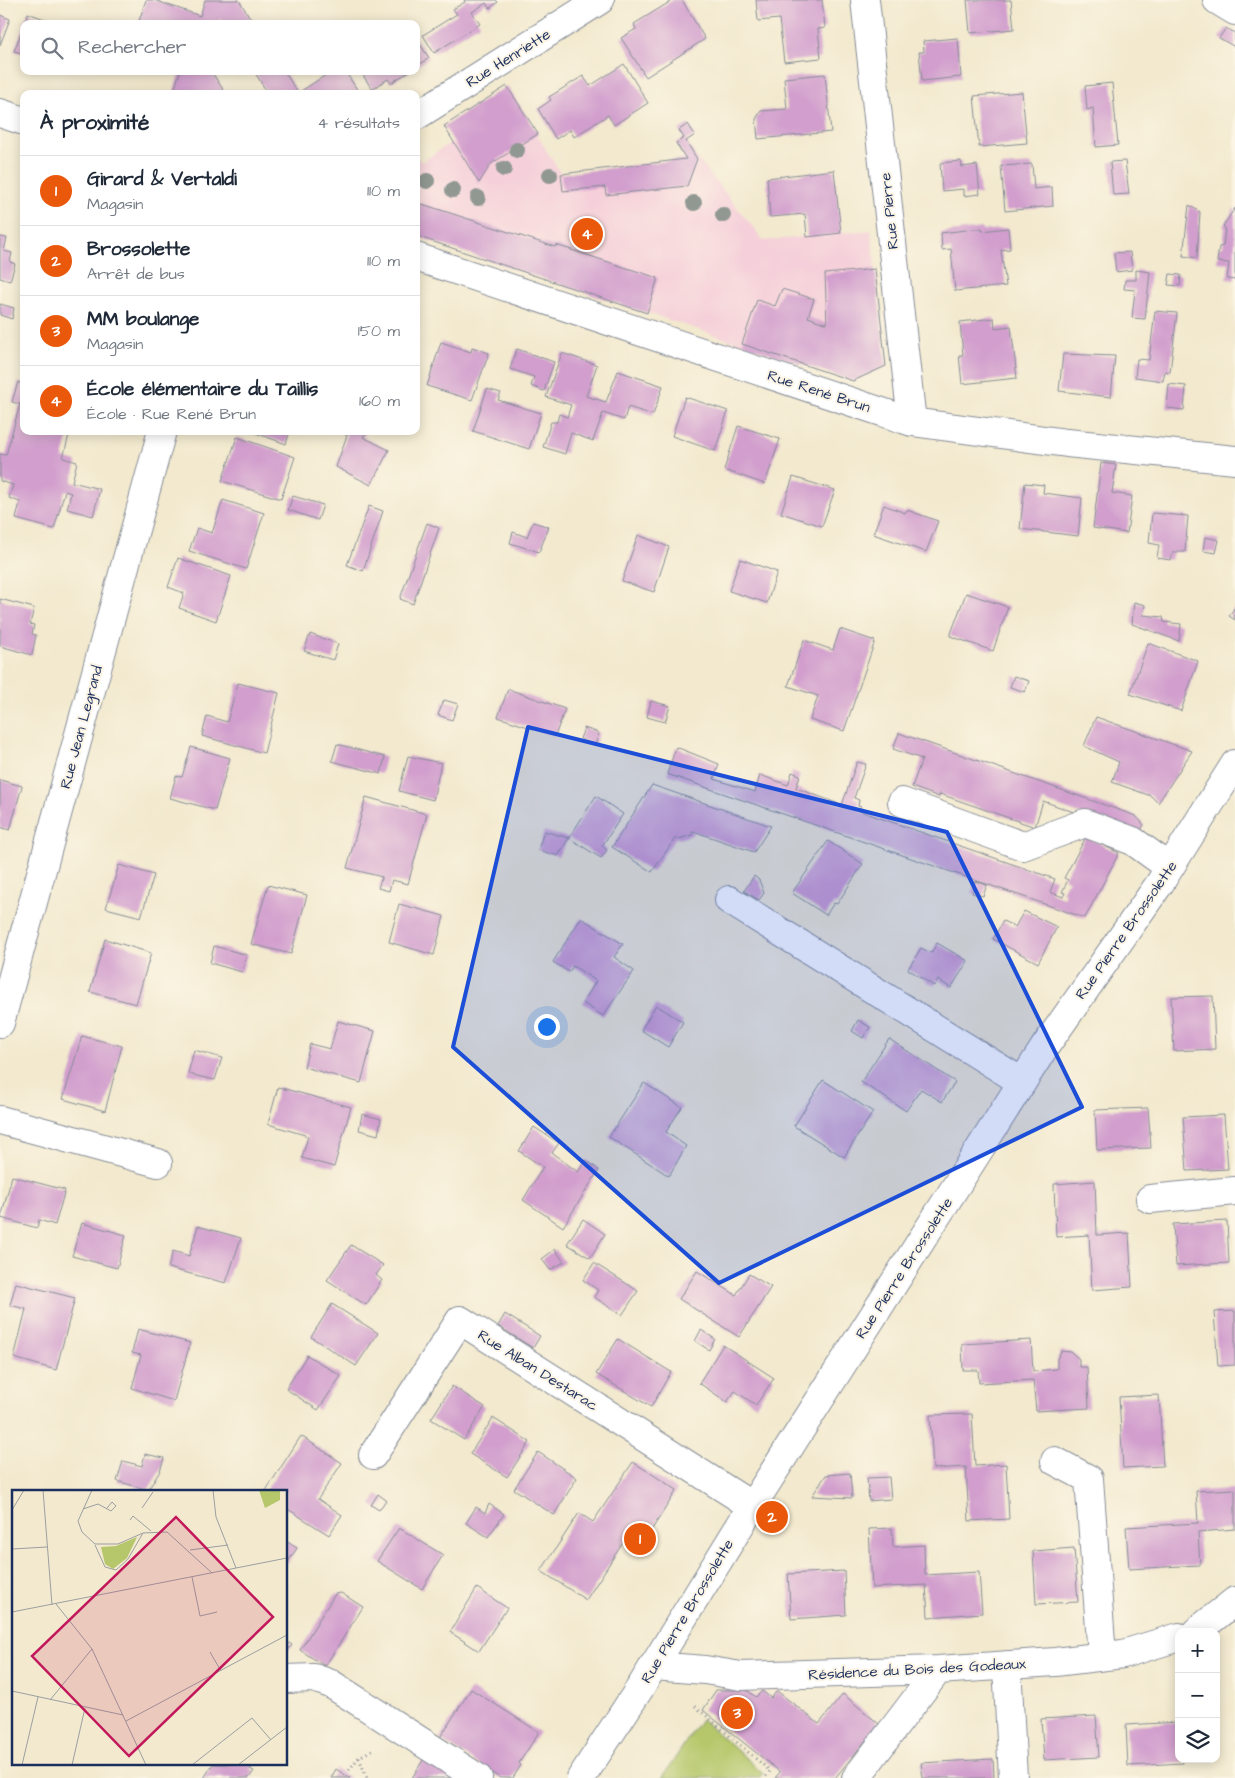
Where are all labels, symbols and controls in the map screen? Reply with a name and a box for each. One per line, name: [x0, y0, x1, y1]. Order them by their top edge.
search box: [20, 20, 420, 75]
street label: Rue Henriette: [462, 24, 555, 93]
icon: search: [38, 34, 66, 62]
text: Rechercher: [78, 34, 186, 61]
text: À proximité: [40, 108, 149, 137]
text: 4 résultats: [317, 112, 400, 134]
text: Girard & Vertaldi: [87, 166, 237, 193]
street label: Rue Pierre: [875, 172, 904, 250]
text: 1: [55, 180, 57, 202]
text: 110 m: [367, 180, 400, 202]
text: Magasin: [87, 193, 143, 215]
pin: 4: [571, 215, 603, 253]
text: Brossolette: [87, 236, 190, 263]
text: 2: [51, 250, 61, 272]
text: 110 m: [367, 250, 400, 272]
text: Arrêt de bus: [87, 263, 185, 285]
text: MM boulange: [87, 306, 199, 333]
text: 3: [52, 320, 60, 342]
text: 150 m: [358, 320, 400, 342]
text: Magasin: [87, 333, 143, 355]
street label: Rue René Brun: [765, 365, 873, 418]
text: École élémentaire du Taillis: [87, 376, 318, 403]
text: 4: [51, 390, 61, 412]
text: 160 m: [359, 390, 400, 412]
text: École · Rue René Brun: [87, 403, 256, 425]
street label: Rue Jean Legrand: [55, 663, 109, 791]
street label: Rue Pierre Brossolette: [1071, 857, 1182, 1004]
your location: [534, 1014, 560, 1040]
street label: Rue Pierre Brossolette: [851, 1194, 958, 1343]
street label: Rue Alban Destarac: [473, 1325, 602, 1416]
inset map: [12, 1490, 288, 1766]
pin: 2: [756, 1498, 788, 1536]
pin: 1: [624, 1520, 656, 1558]
street label: Rue Pierre Brossolette: [636, 1535, 739, 1687]
map controls: [1175, 1628, 1220, 1763]
button: +: [1175, 1628, 1220, 1673]
street label: Résidence du Bois des Godeaux: [808, 1653, 1027, 1686]
button: −: [1175, 1673, 1220, 1718]
pin: 3: [721, 1694, 753, 1732]
button: layers: [1175, 1718, 1220, 1763]

